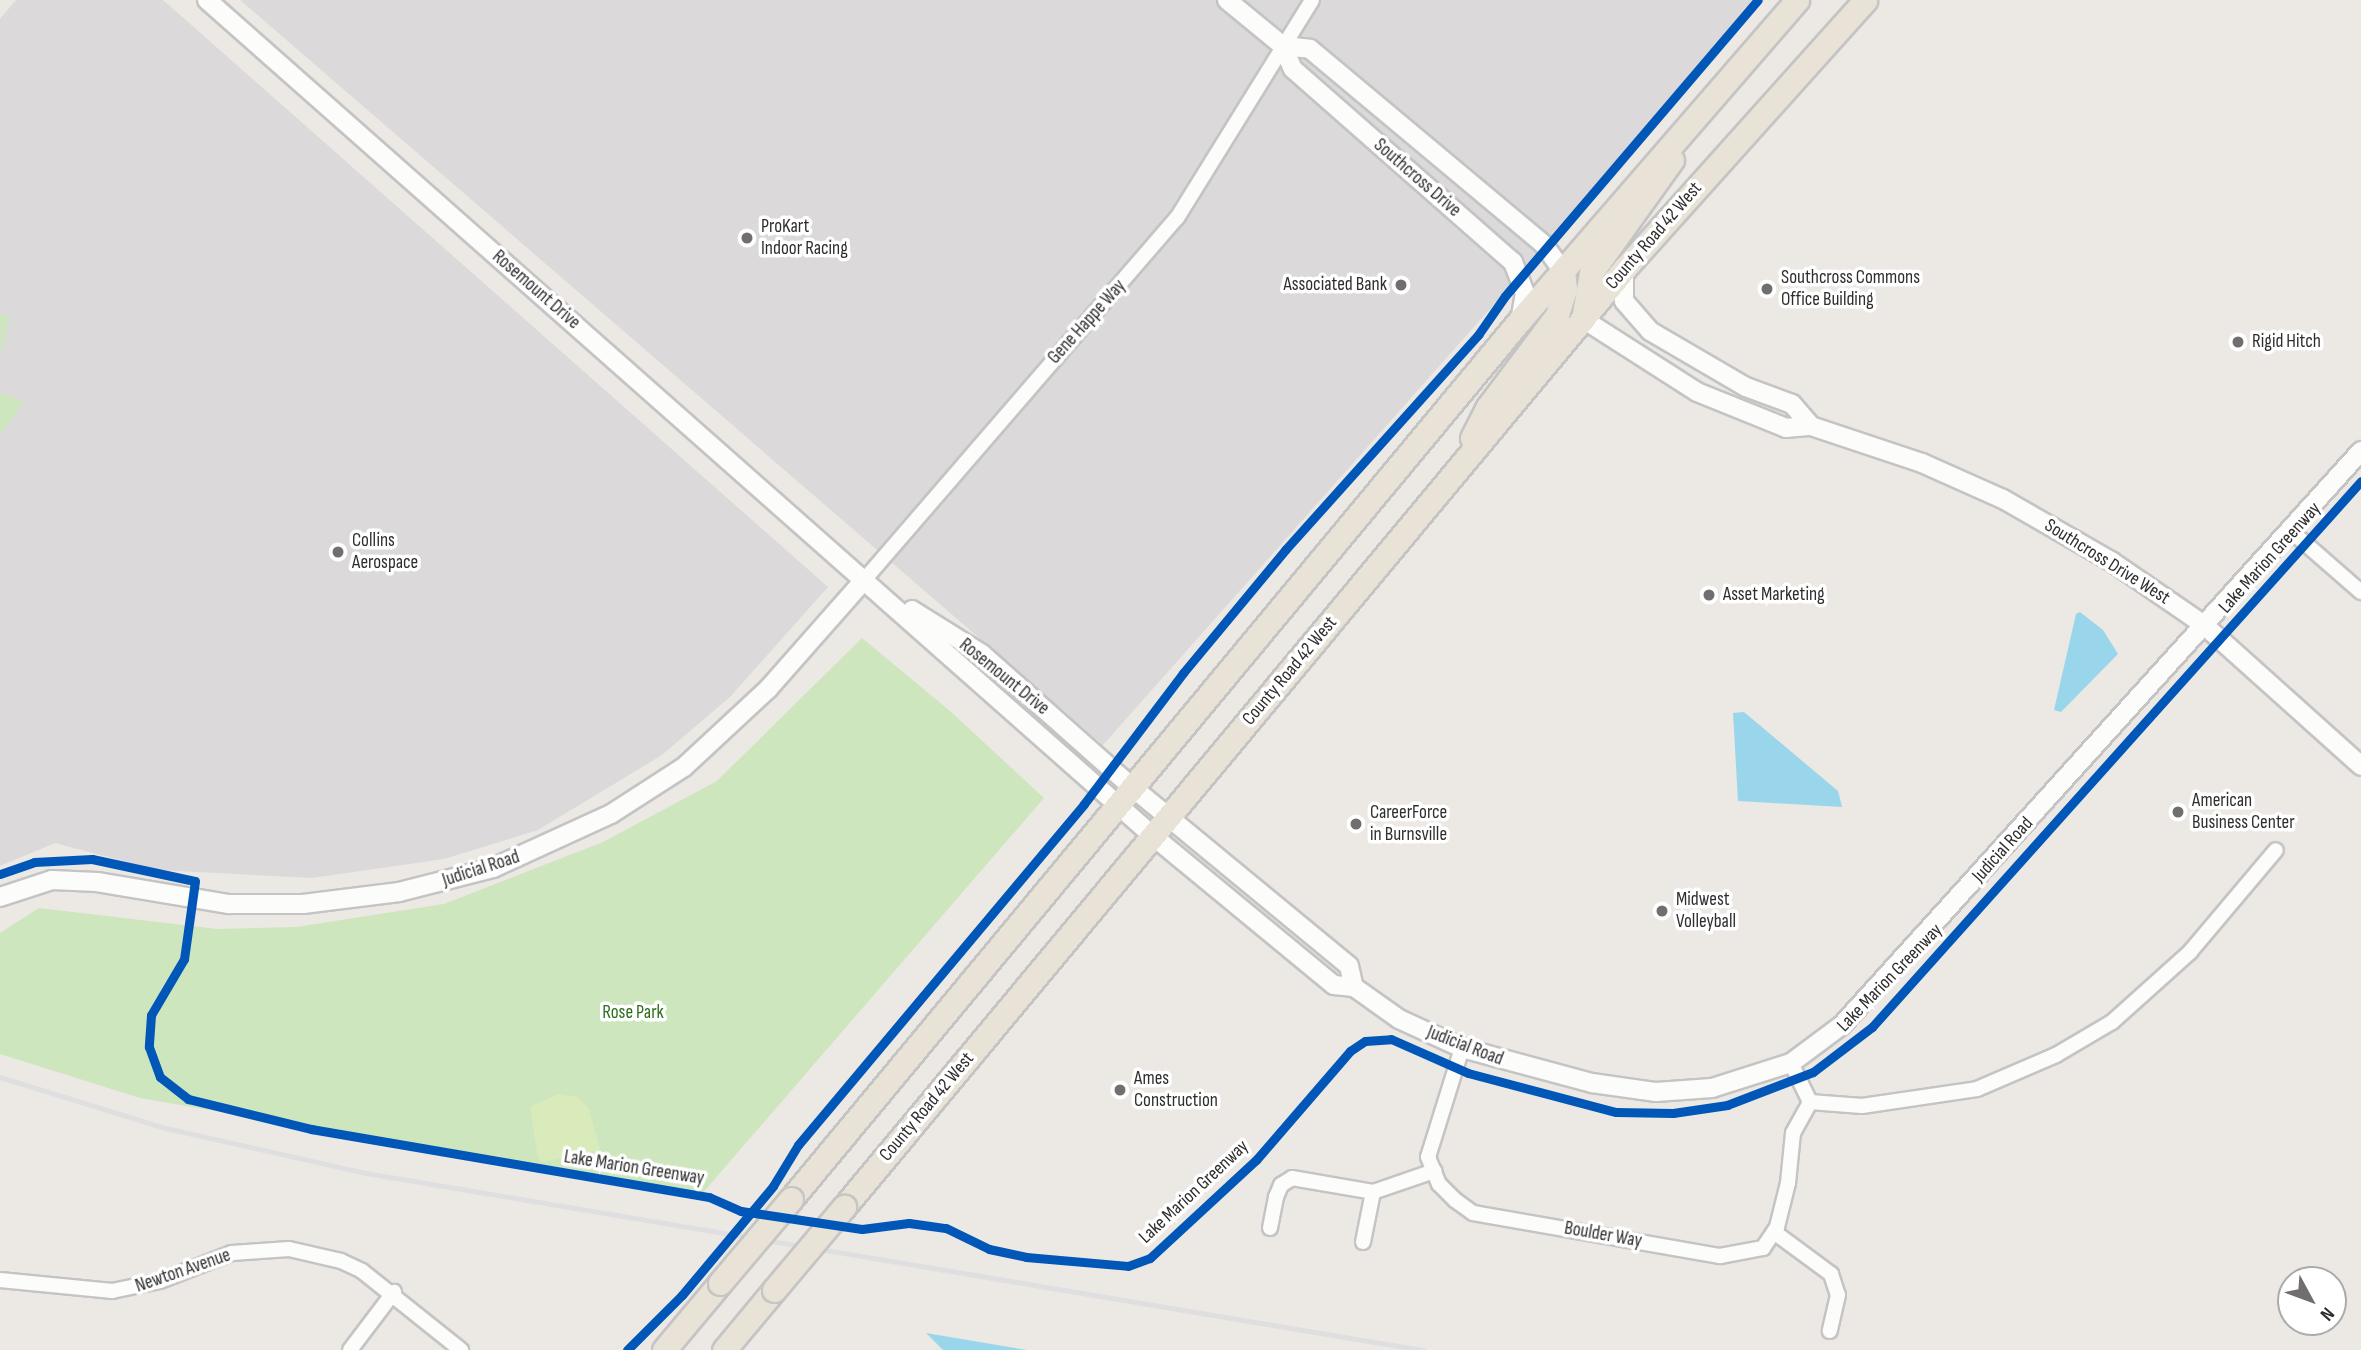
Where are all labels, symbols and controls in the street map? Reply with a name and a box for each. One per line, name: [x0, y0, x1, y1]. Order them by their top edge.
street label: Southcross Drive: [1369, 134, 1465, 222]
street label: County Road 42 West: [1601, 178, 1707, 294]
place label: ProKart Indoor Racing: [761, 216, 848, 260]
marker: ProKart Indoor Racing: [739, 230, 755, 246]
street label: Rosemount Drive: [487, 246, 585, 334]
place label: Southcross Commons Office Building: [1781, 267, 1920, 311]
place label: Associated Bank: [1284, 274, 1387, 296]
street label: Gene Happe Way: [1043, 275, 1131, 369]
marker: Associated Bank: [1393, 277, 1409, 293]
marker: Southcross Commons Office Building: [1759, 281, 1775, 297]
place label: Rigid Hitch: [2252, 331, 2321, 353]
marker: Rigid Hitch: [2230, 334, 2246, 350]
street label: Lake Marion Greenway: [2214, 498, 2326, 618]
street label: Southcross Drive West: [2040, 514, 2174, 610]
place label: Collins Aerospace: [352, 530, 418, 574]
marker: Collins Aerospace: [330, 544, 346, 560]
place label: Asset Marketing: [1723, 584, 1825, 606]
marker: Asset Marketing: [1701, 587, 1717, 603]
street label: County Road 42 West: [1238, 612, 1342, 730]
street label: Rosemount Drive: [954, 634, 1054, 720]
place label: American Business Center: [2192, 790, 2295, 834]
place label: CareerForce in Burnsville: [1370, 802, 1447, 846]
marker: American Business Center: [2170, 804, 2186, 820]
street label: Judicial Road: [1968, 813, 2038, 887]
marker: CareerForce in Burnsville: [1348, 816, 1364, 832]
street label: Judicial Road: [439, 846, 523, 892]
place label: Midwest Volleyball: [1676, 889, 1736, 933]
marker: Midwest Volleyball: [1654, 903, 1670, 919]
street label: Lake Marion Greenway: [1833, 919, 1947, 1037]
park label: Rose Park: [602, 1002, 664, 1024]
street label: Judicial Road: [1424, 1021, 1506, 1071]
street label: County Road 42 West: [875, 1048, 979, 1166]
place label: Ames Construction: [1134, 1068, 1218, 1112]
marker: Ames Construction: [1112, 1082, 1128, 1098]
street label: Lake Marion Greenway: [1134, 1135, 1254, 1249]
street label: Lake Marion Greenway: [562, 1146, 706, 1190]
street label: Boulder Way: [1563, 1217, 1643, 1253]
street label: Newton Avenue: [132, 1244, 234, 1298]
north arrow: [2277, 1266, 2347, 1336]
text: N: [2315, 1302, 2339, 1325]

